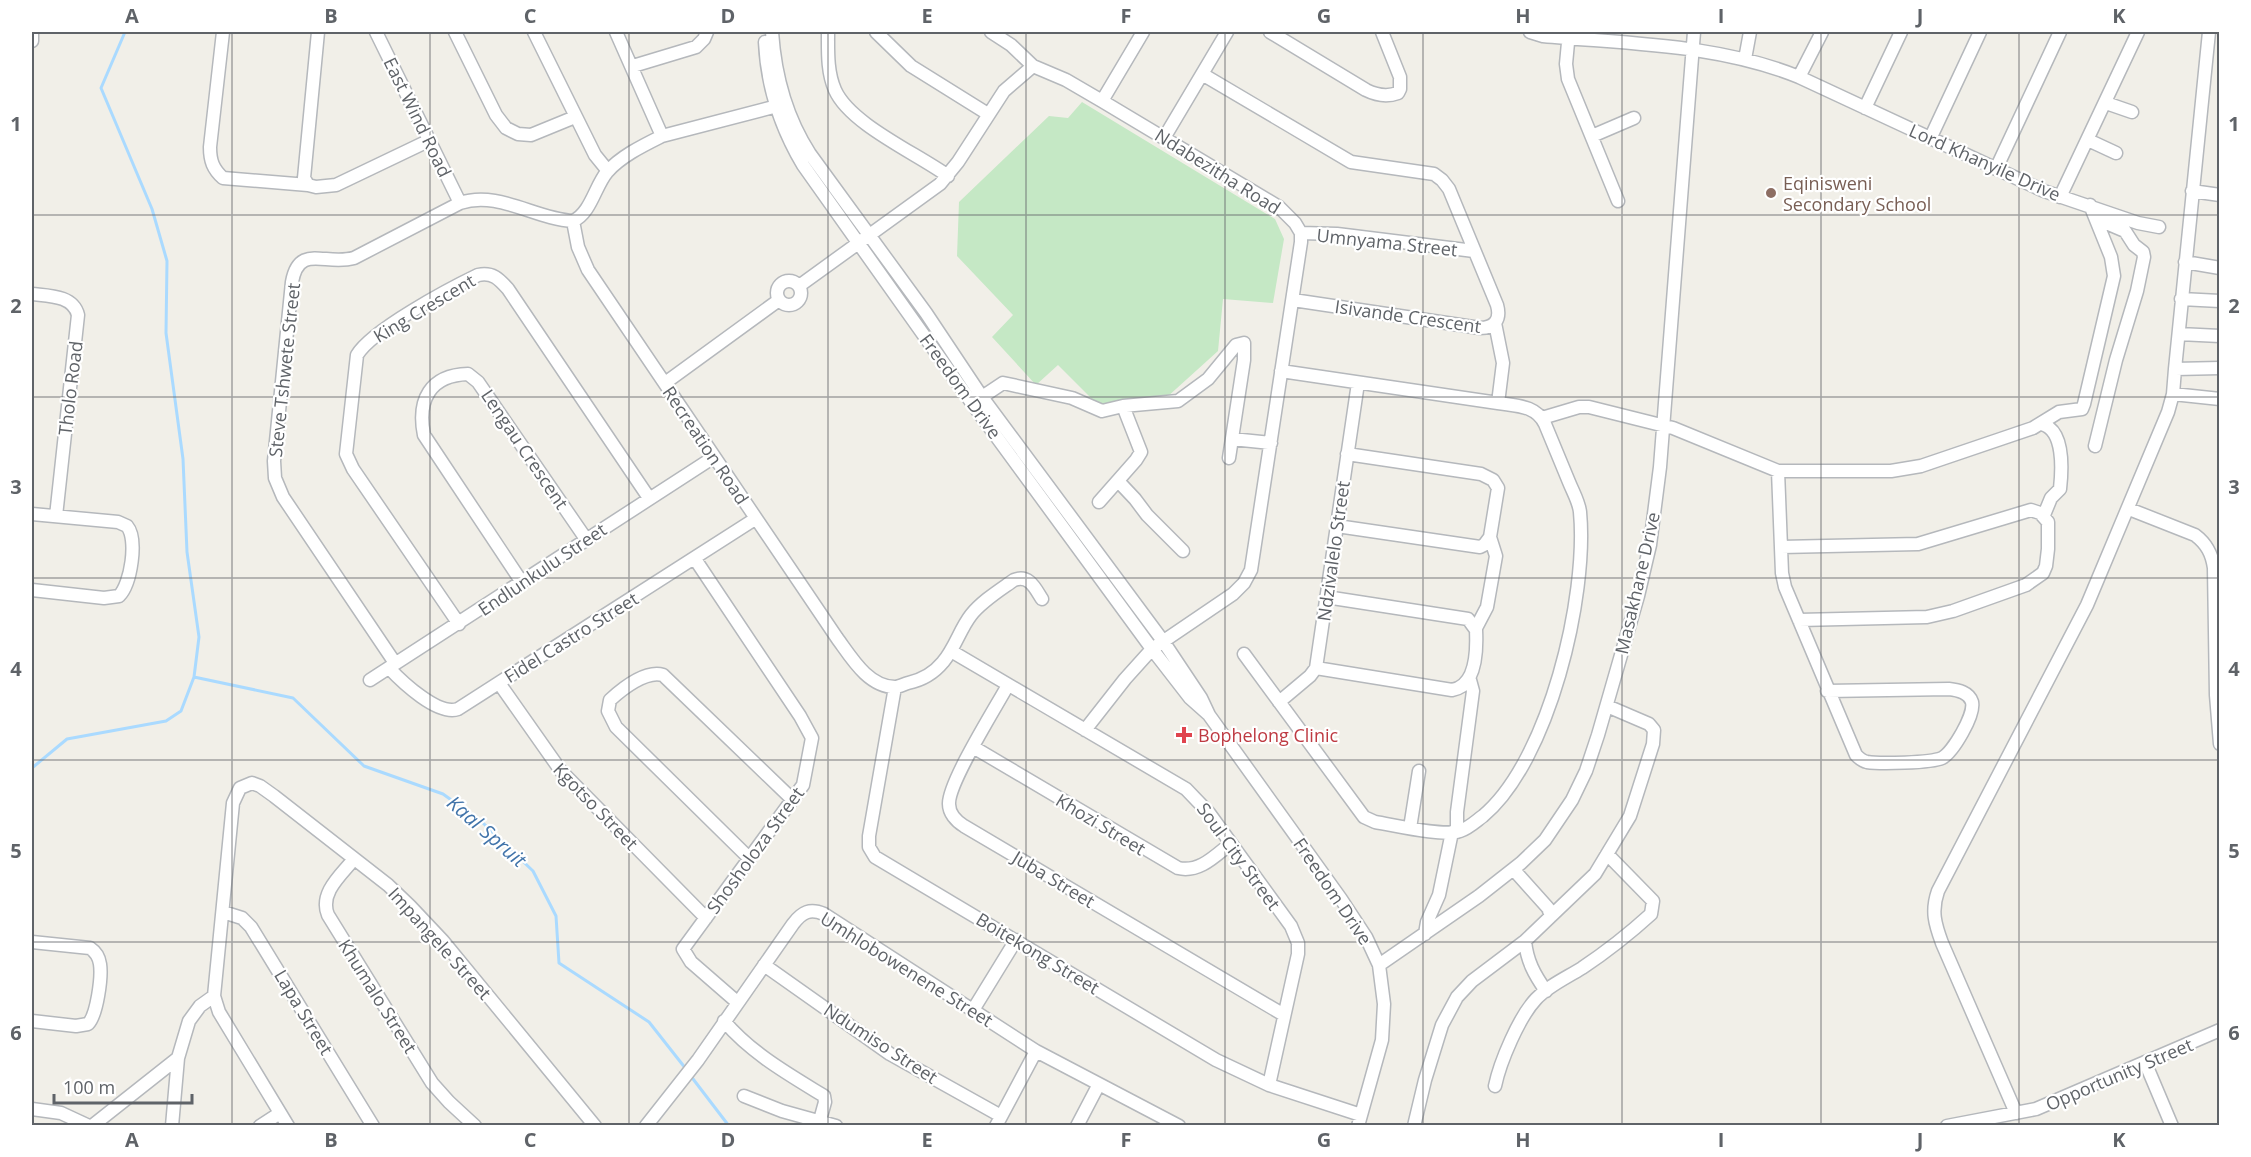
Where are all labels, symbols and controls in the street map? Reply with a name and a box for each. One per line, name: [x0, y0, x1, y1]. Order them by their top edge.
text: A: [125, 2, 139, 29]
text: B: [324, 2, 338, 29]
text: C: [524, 2, 537, 29]
text: D: [721, 2, 735, 29]
text: E: [921, 2, 933, 29]
text: F: [1121, 2, 1131, 29]
text: G: [1317, 2, 1331, 29]
text: H: [1515, 2, 1531, 29]
text: I: [1718, 2, 1724, 29]
text: J: [1915, 2, 1923, 29]
text: K: [2112, 2, 2126, 29]
street label: East Wind Road: [379, 53, 457, 181]
text: 1: [10, 110, 22, 137]
text: 1: [2228, 110, 2240, 137]
street label: Lord Khanyile Drive: [1906, 118, 2064, 206]
street label: Ndabezitha Road: [1151, 123, 1285, 219]
place label: Eqinisweni Secondary School: [1783, 171, 1931, 216]
marker: Eqinisweni Secondary School: [1764, 186, 1778, 200]
street label: Umnyama Street: [1315, 223, 1459, 261]
street label: King Crescent: [369, 268, 479, 348]
street label: Steve Tshwete Street: [263, 282, 305, 458]
text: 2: [10, 292, 22, 319]
text: 2: [2228, 292, 2240, 319]
street label: Isivande Crescent: [1333, 294, 1483, 338]
street label: Freedom Drive: [915, 329, 1007, 443]
street label: Tholo Road: [52, 340, 88, 436]
street label: Recreation Road: [658, 381, 754, 509]
street label: Lengau Crescent: [476, 384, 574, 514]
text: 3: [10, 473, 22, 500]
text: 3: [2228, 473, 2240, 500]
street label: Ndzivalelo Street: [1311, 479, 1355, 623]
street label: Masakhane Drive: [1609, 510, 1665, 656]
street label: Endlunkulu Street: [473, 517, 611, 621]
street label: Fidel Castro Street: [499, 586, 643, 688]
text: 4: [10, 655, 22, 682]
text: 4: [2228, 655, 2240, 682]
place label: Bophelong Clinic: [1198, 723, 1338, 747]
marker: Bophelong Clinic: [1175, 726, 1193, 744]
street label: Kgotso Street: [548, 757, 644, 855]
street label: Shosholoza Street: [701, 782, 809, 918]
street label: Khozi Street: [1052, 788, 1150, 860]
water label: Kaal Spruit: [442, 789, 533, 874]
street label: Soul City Street: [1192, 797, 1286, 915]
street label: Freedom Drive: [1288, 833, 1378, 949]
text: 5: [10, 837, 22, 864]
text: 5: [2228, 837, 2240, 864]
street label: Juba Street: [1007, 844, 1100, 913]
street label: Impangele Street: [383, 882, 497, 1004]
street label: Umhlobowenene Street: [816, 906, 998, 1032]
street label: Boitekong Street: [972, 907, 1104, 999]
street label: Khumalo Street: [333, 934, 423, 1058]
street label: Lapa Street: [269, 965, 339, 1059]
street label: Ndumiso Street: [819, 997, 943, 1089]
text: 6: [10, 1019, 22, 1046]
text: 6: [2228, 1019, 2240, 1046]
street label: Opportunity Street: [2042, 1032, 2196, 1116]
scale bar: [54, 1067, 192, 1105]
text: 100 m: [63, 1075, 115, 1099]
text: A: [125, 1126, 139, 1153]
text: B: [324, 1126, 338, 1153]
text: C: [524, 1126, 537, 1153]
text: D: [721, 1126, 735, 1153]
text: E: [921, 1126, 933, 1153]
text: F: [1121, 1126, 1131, 1153]
text: G: [1317, 1126, 1331, 1153]
text: H: [1515, 1126, 1531, 1153]
text: I: [1718, 1126, 1724, 1153]
text: J: [1915, 1126, 1923, 1153]
text: K: [2112, 1126, 2126, 1153]

